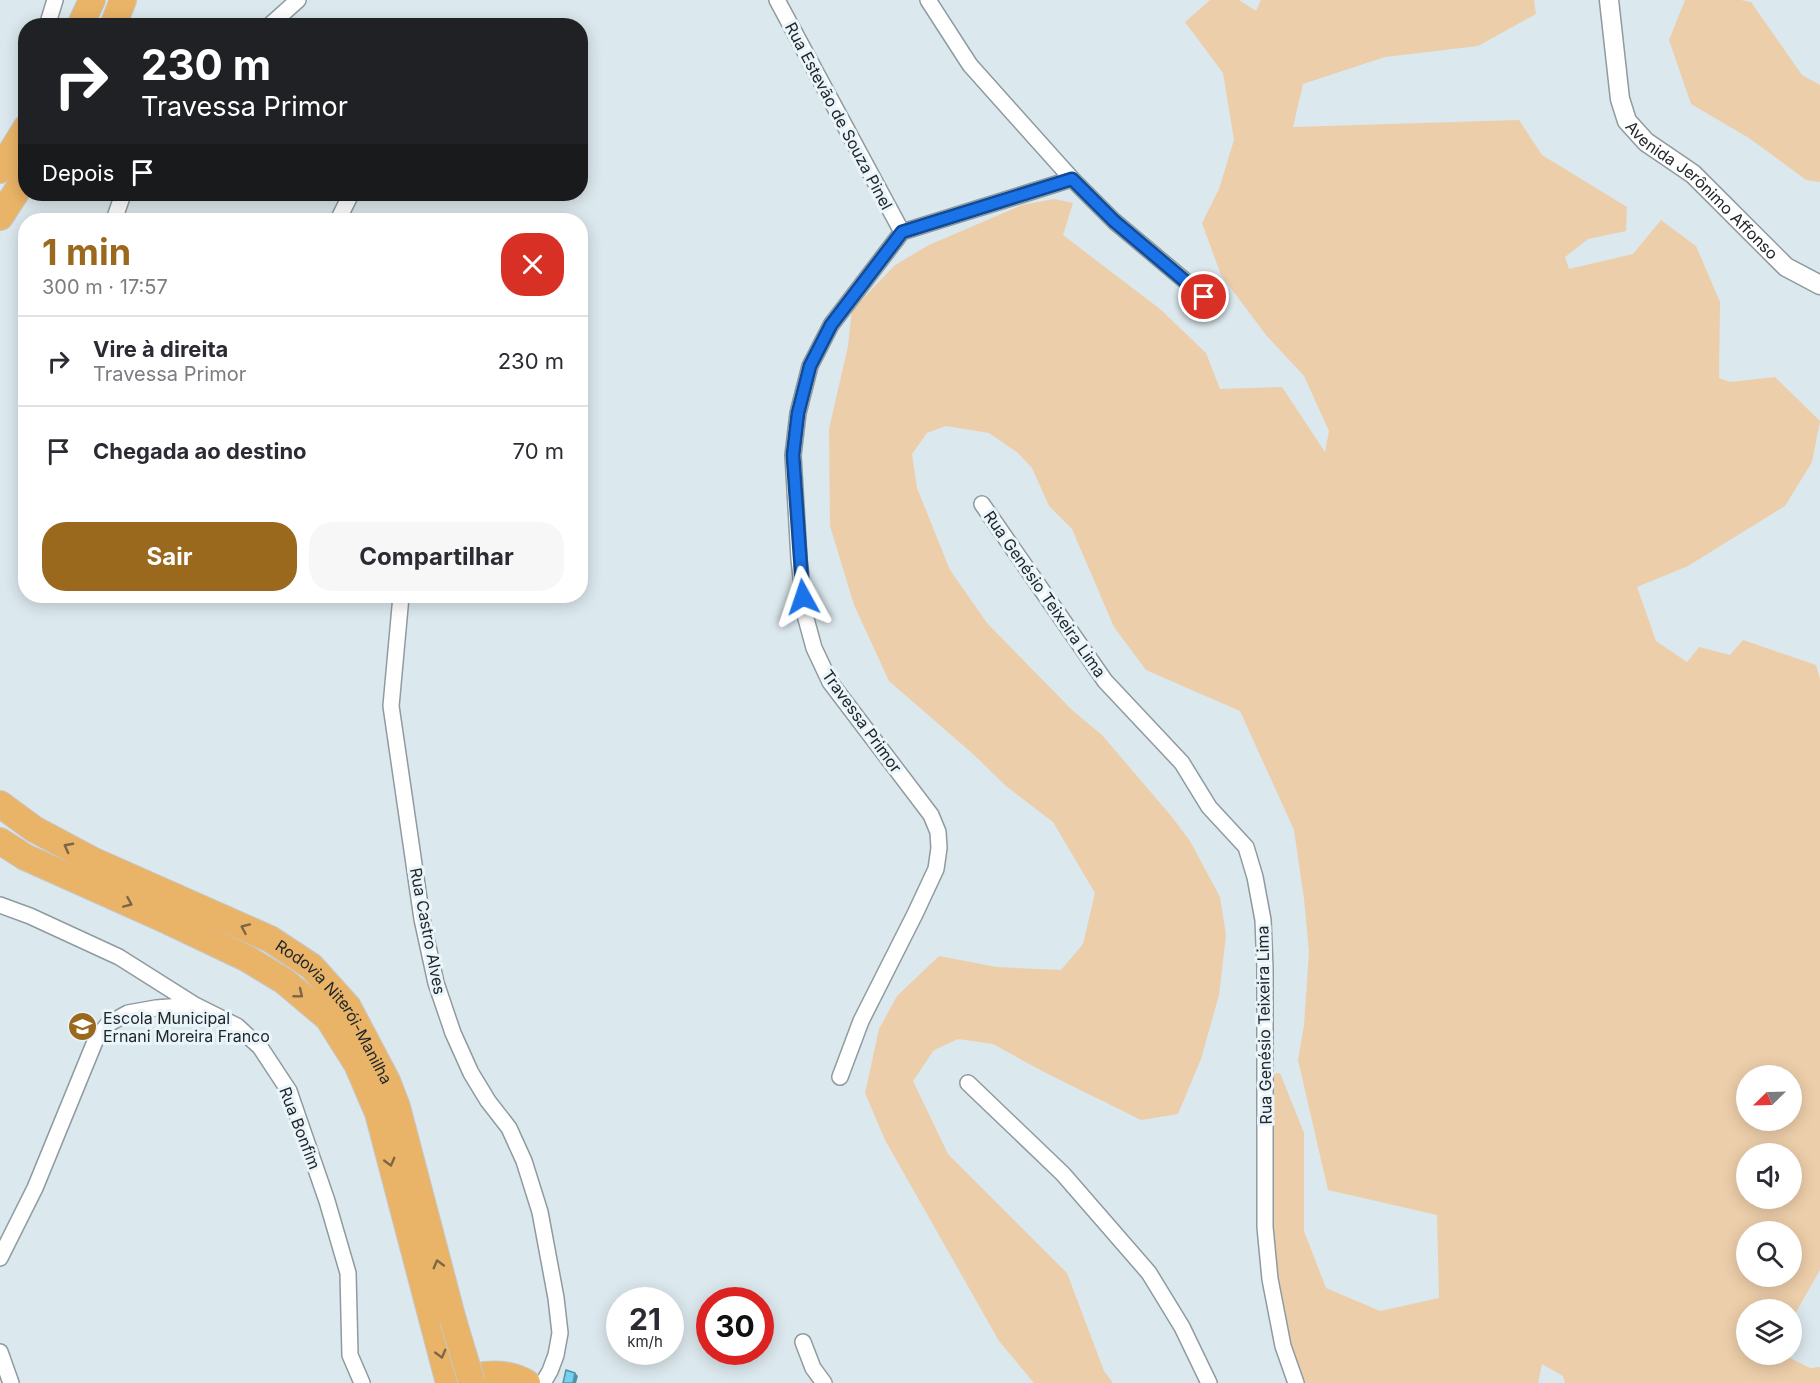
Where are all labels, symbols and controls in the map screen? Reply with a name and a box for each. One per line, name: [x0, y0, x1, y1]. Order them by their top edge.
street label: Rua Estevão de Souza Pinel: [781, 19, 897, 213]
text: 230 m: [141, 39, 271, 90]
icon: right: [42, 42, 120, 120]
text: Travessa Primor: [141, 90, 348, 123]
street label: Avenida Jerônimo Affonso: [1622, 116, 1782, 263]
icon: arrive: [126, 156, 159, 189]
text: Depois: [42, 160, 114, 186]
text: 1 min: [42, 230, 131, 274]
button: close: [501, 233, 564, 296]
pin: [1178, 271, 1229, 322]
text: 300 m · 17:57: [42, 275, 168, 299]
icon: arrive: [1187, 280, 1220, 313]
text: Vire à direita: [93, 336, 228, 362]
icon: right: [42, 345, 75, 378]
text: 230 m: [498, 348, 564, 374]
text: Travessa Primor: [93, 362, 246, 386]
icon: arrive: [42, 435, 75, 468]
text: Chegada ao destino: [93, 438, 307, 464]
text: 70 m: [513, 438, 564, 464]
street label: Rua Genésio Teixeira Lima: [980, 507, 1110, 681]
button: Sair: [42, 522, 297, 591]
button: Compartilhar: [309, 522, 564, 591]
position arrow: [771, 565, 835, 629]
street label: Travessa Primor: [818, 666, 906, 776]
one-way arrow: [64, 843, 74, 854]
street label: Rua Castro Alves: [406, 866, 450, 996]
one-way arrow: [121, 896, 132, 908]
one-way arrow: [241, 923, 252, 935]
street label: Rua Genésio Teixeira Lima: [1252, 925, 1276, 1125]
street label: Rodovia Niterói-Manilha: [272, 935, 397, 1087]
one-way arrow: [292, 987, 303, 998]
place label: Escola Municipal Ernani Moreira Franco: [103, 1008, 270, 1046]
school or university icon: Escola Municipal Ernani Moreira Franco: [66, 1011, 98, 1043]
north arrow: [1736, 1065, 1802, 1131]
map controls: [1736, 1065, 1802, 1365]
street label: Rua Bonfim: [275, 1084, 325, 1172]
button: sound: [1736, 1143, 1802, 1209]
one-way arrow: [383, 1156, 396, 1166]
button: search: [1736, 1221, 1802, 1287]
one-way arrow: [433, 1259, 446, 1269]
speed limit sign: 30: [696, 1287, 774, 1365]
button: layers: [1736, 1299, 1802, 1365]
text: 21: [629, 1301, 661, 1337]
text: km/h: [627, 1332, 663, 1351]
one-way arrow: [434, 1348, 446, 1359]

